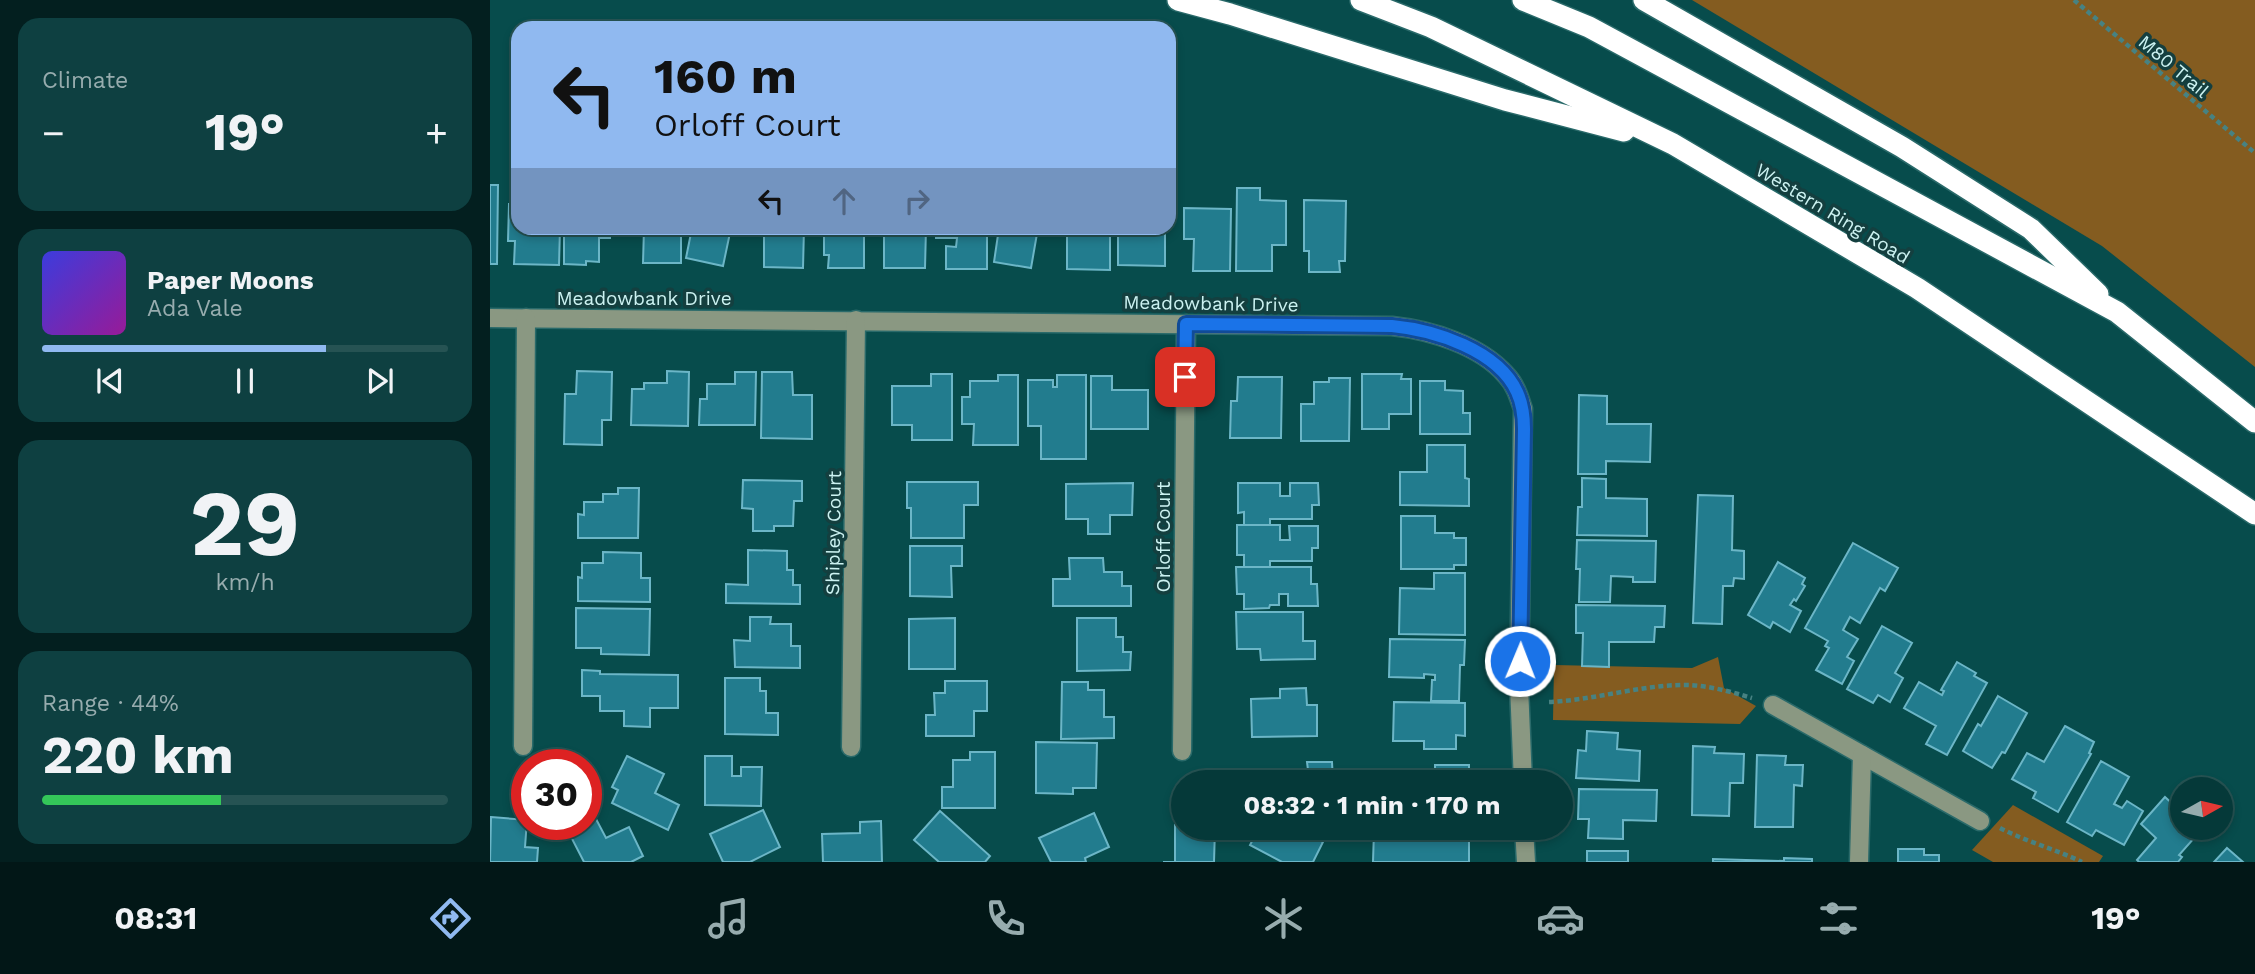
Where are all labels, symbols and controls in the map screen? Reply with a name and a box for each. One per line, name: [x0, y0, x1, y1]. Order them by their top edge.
street label: M80 Trail: [2134, 30, 2214, 103]
text: 160 m: [654, 47, 797, 105]
icon: left: [539, 49, 630, 140]
text: Climate: [42, 67, 128, 94]
text: 19°: [205, 102, 285, 163]
text: Orloff Court: [654, 106, 841, 144]
text: −: [42, 111, 65, 155]
text: +: [425, 111, 448, 155]
street label: Western Ring Road: [1751, 158, 1914, 269]
icon: left: [752, 182, 790, 220]
icon: ahead: [825, 182, 863, 220]
icon: right: [898, 182, 936, 220]
text: Paper Moons: [147, 265, 314, 295]
street label: Meadowbank Drive: [556, 287, 732, 310]
street label: Meadowbank Drive: [1123, 290, 1299, 317]
text: Ada Vale: [147, 295, 243, 322]
pin: [1155, 347, 1215, 407]
icon: arrive: [1166, 358, 1204, 396]
icon: previous: [91, 362, 129, 400]
icon: pause: [226, 362, 264, 400]
icon: next: [361, 362, 399, 400]
text: 29: [190, 470, 300, 577]
street label: Shipley Court: [821, 471, 846, 595]
street label: Orloff Court: [1152, 482, 1175, 592]
text: km/h: [215, 569, 275, 596]
position arrow: [1483, 624, 1557, 698]
text: Range · 44%: [42, 690, 179, 717]
text: 220 km: [42, 725, 234, 786]
speed limit sign: 30: [511, 749, 602, 840]
north arrow: [2170, 777, 2233, 840]
map controls: [2170, 777, 2233, 840]
text: 08:32 · 1 min · 170 m: [1243, 790, 1501, 820]
icon: directions: [426, 894, 475, 943]
icon: music: [704, 894, 753, 943]
icon: phone: [981, 894, 1030, 943]
icon: climate: [1259, 894, 1308, 943]
icon: car: [1536, 894, 1585, 943]
icon: filters: [1814, 894, 1863, 943]
text: 08:31: [114, 899, 197, 937]
text: 19°: [2091, 899, 2141, 937]

